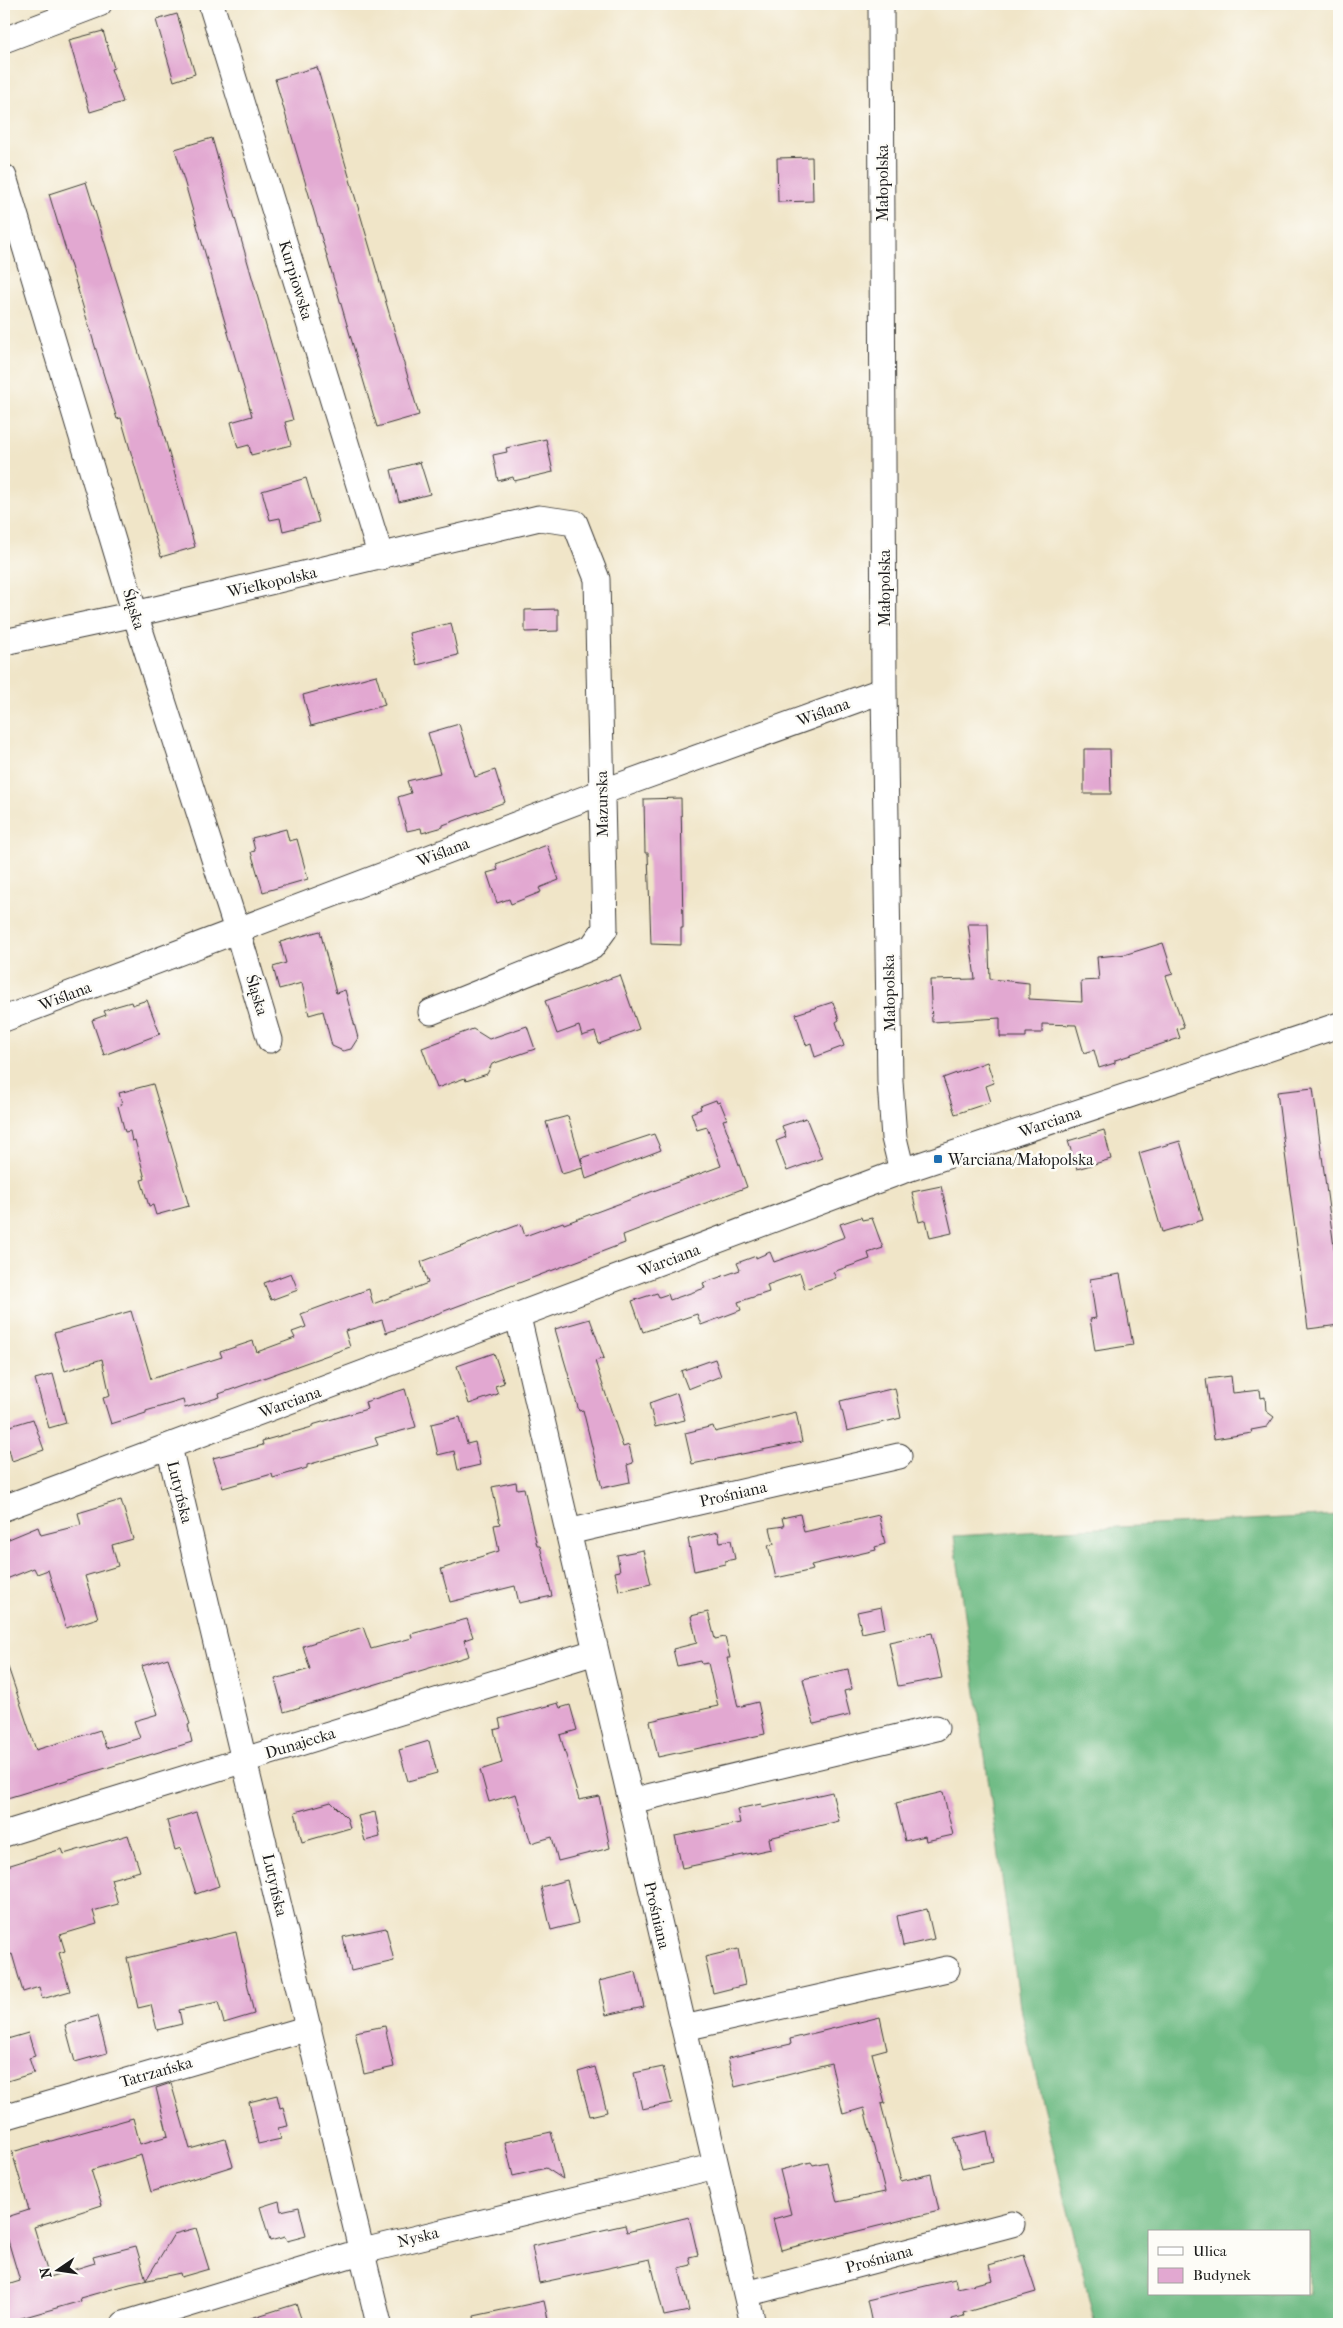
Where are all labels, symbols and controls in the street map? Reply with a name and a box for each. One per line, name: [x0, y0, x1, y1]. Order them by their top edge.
street label: Małopolska: [873, 144, 892, 222]
street label: Kurpiowska: [275, 238, 317, 323]
street label: Małopolska: [875, 549, 894, 627]
street label: Wielkopolska: [224, 562, 319, 602]
street label: Śląska: [119, 586, 150, 632]
street label: Wiślana: [793, 694, 853, 731]
street label: Mazurska: [592, 770, 612, 837]
street label: Wiślana: [413, 833, 472, 871]
street label: Małopolska: [879, 954, 899, 1032]
street label: Śląska: [242, 972, 273, 1018]
street label: Wiślana: [35, 977, 94, 1015]
street label: Warciana: [1015, 1102, 1084, 1142]
place label: Warciana/Małopolska: [947, 1150, 1094, 1169]
marker: Warciana/Małopolska: [932, 1153, 944, 1165]
street label: Warciana: [634, 1239, 703, 1281]
street label: Warciana: [255, 1382, 324, 1422]
street label: Lutyńska: [163, 1459, 197, 1526]
street label: Prośniana: [697, 1477, 769, 1511]
street label: Dunajecka: [263, 1723, 338, 1763]
street label: Lutyńska: [259, 1852, 292, 1919]
street label: Prośniana: [640, 1879, 674, 1951]
street label: Tatrzańska: [118, 2052, 195, 2091]
street label: Nyska: [395, 2223, 441, 2251]
legend: [1148, 2230, 1310, 2296]
street label: Prośniana: [843, 2241, 915, 2277]
text: Ulica: [1193, 2242, 1228, 2260]
north arrow: [32, 2246, 82, 2296]
text: N: [36, 2265, 55, 2280]
text: Budynek: [1193, 2266, 1251, 2284]

